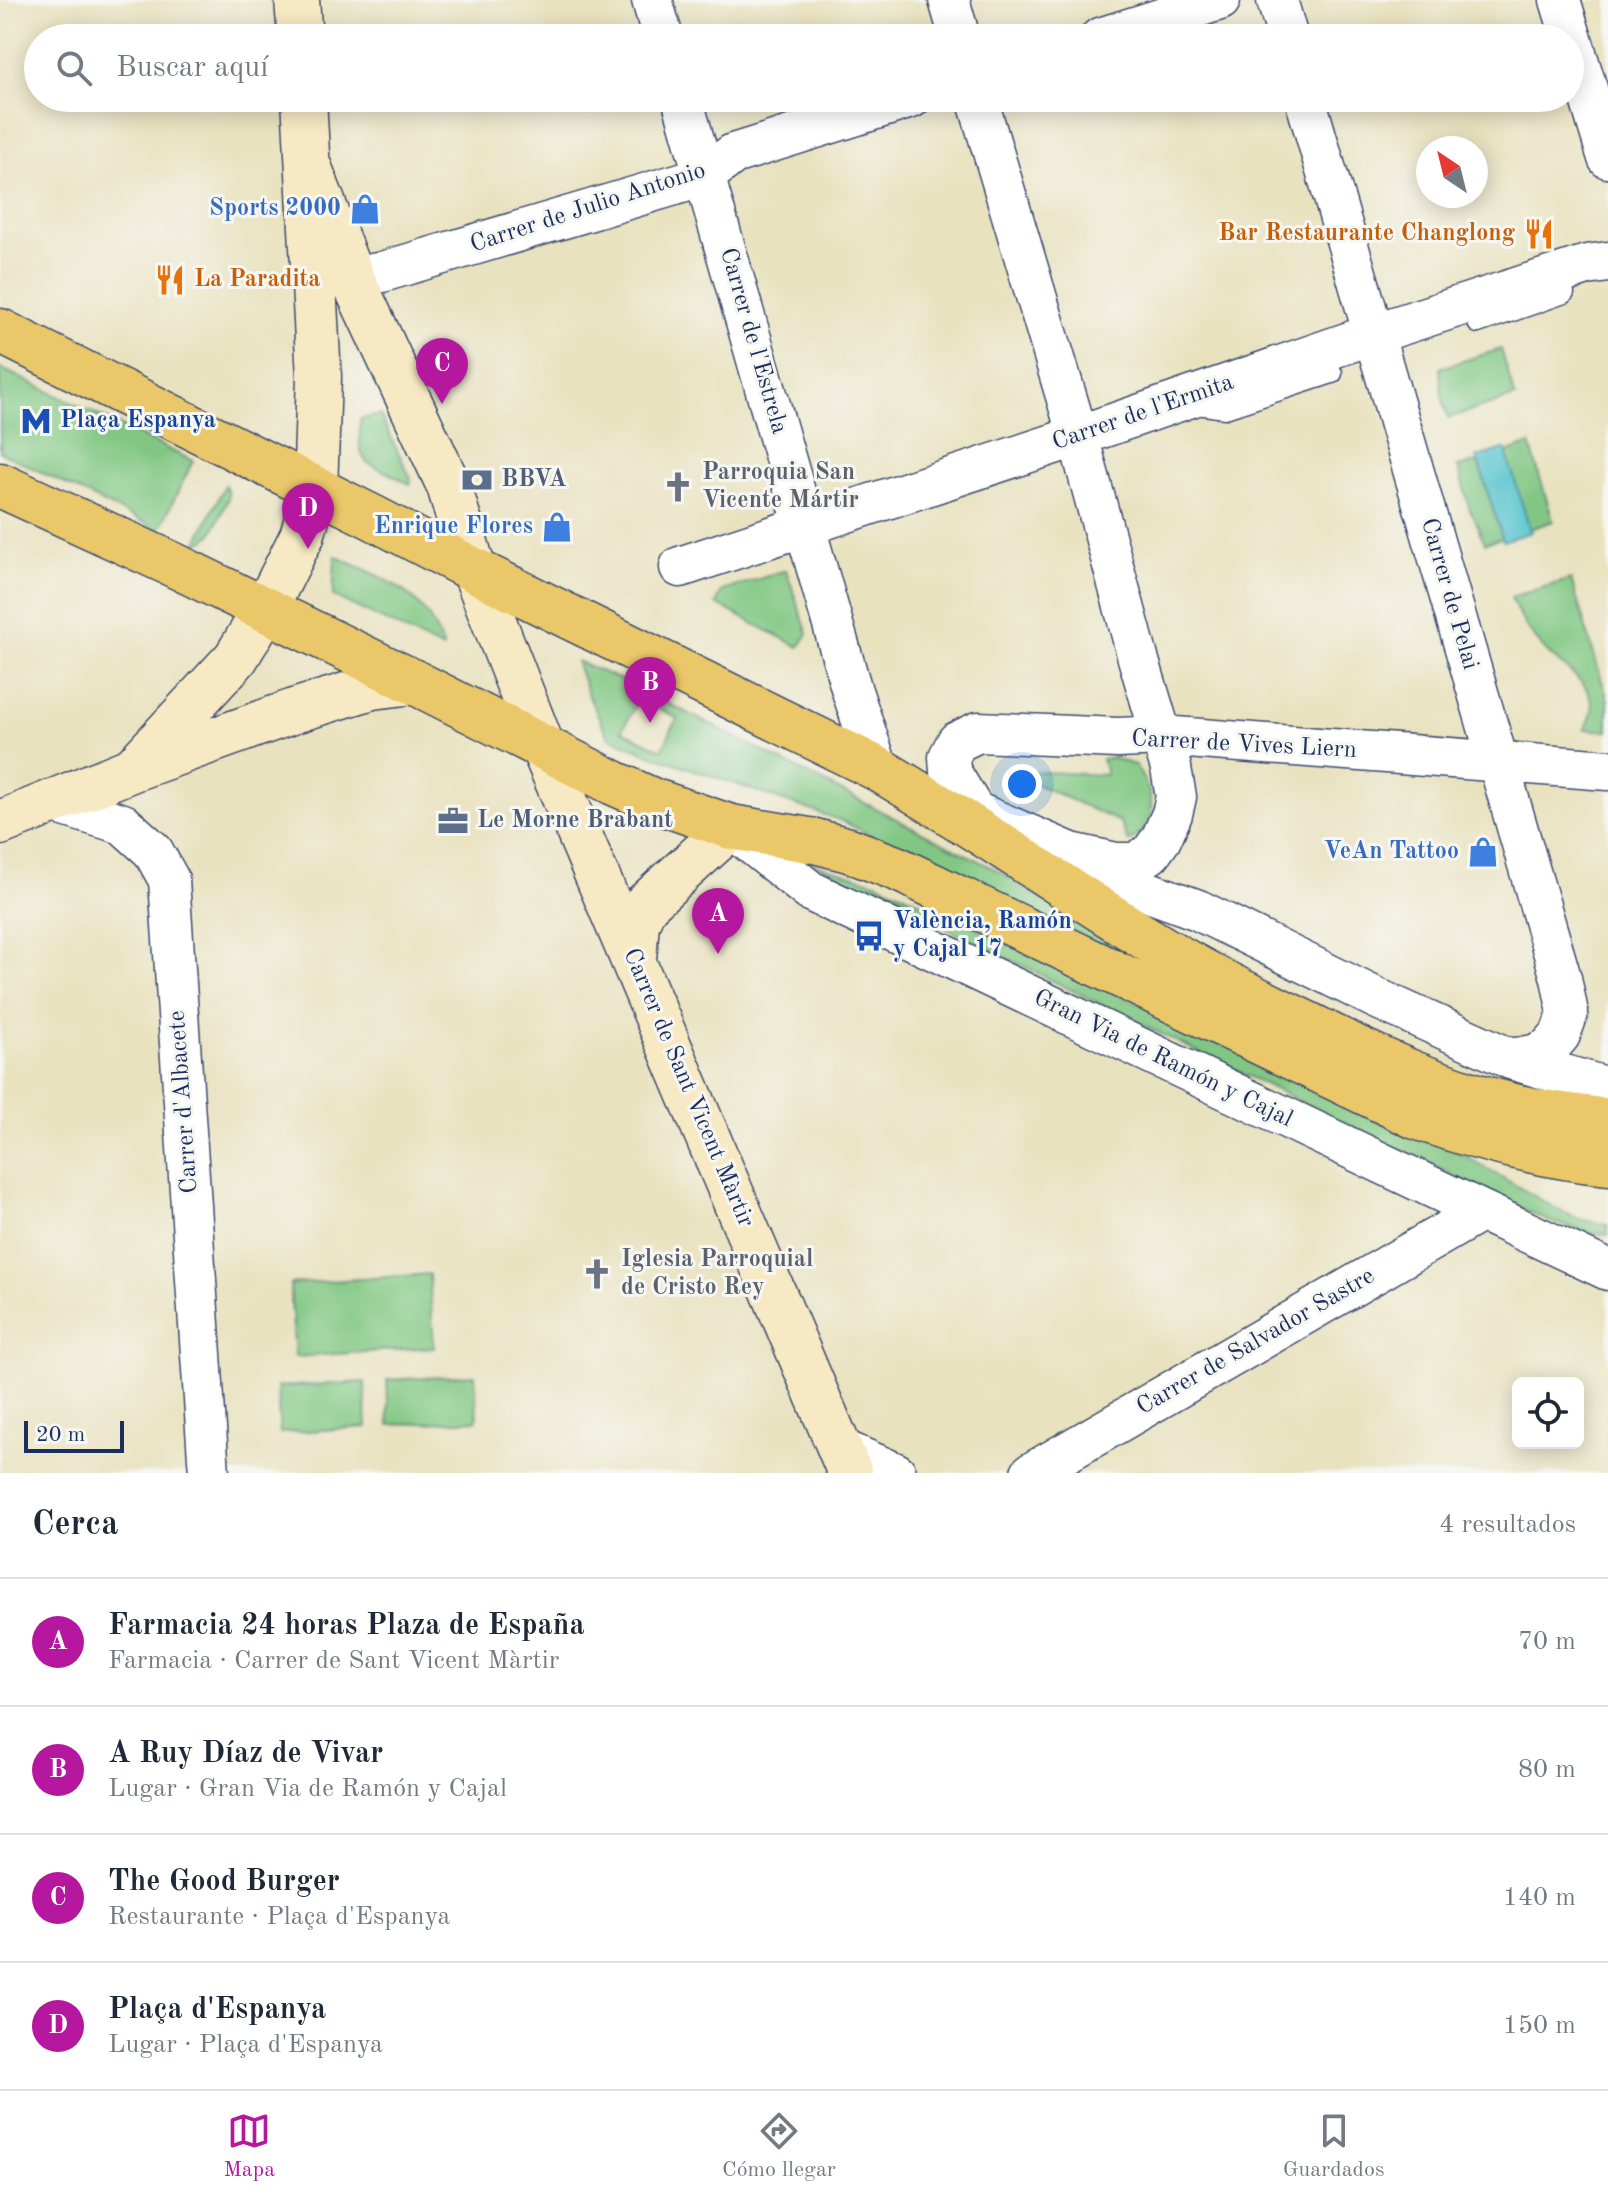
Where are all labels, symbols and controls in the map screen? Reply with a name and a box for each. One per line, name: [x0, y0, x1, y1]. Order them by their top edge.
search box: [24, 24, 1584, 112]
icon: search: [52, 46, 96, 90]
text: Buscar aquí: [116, 53, 268, 83]
north arrow: [1416, 136, 1488, 208]
street label: Carrer de Julio Antonio: [467, 159, 709, 257]
shop icon: Sports 2000: [348, 192, 382, 226]
place label: Sports 2000: [209, 197, 341, 221]
restaurant icon: Bar Restaurante Changlong: [1522, 217, 1556, 251]
place label: Bar Restaurante Changlong: [1218, 222, 1516, 246]
street label: Carrer de l'Estrela: [715, 245, 791, 437]
restaurant icon: La Paradita: [153, 263, 187, 297]
place label: La Paradita: [194, 268, 321, 292]
pin: C: [416, 338, 468, 404]
street label: Carrer de l'Ermita: [1049, 371, 1237, 455]
metro station icon: Plaça Espanya: [19, 404, 53, 438]
place label: Plaça Espanya: [60, 409, 216, 433]
place label: Parroquia San Vicente Mártir: [702, 461, 859, 513]
bank icon: BBVA: [460, 463, 494, 497]
place label: BBVA: [501, 468, 567, 492]
church icon: Parroquia San Vicente Mártir: [661, 470, 695, 504]
pin: D: [282, 483, 334, 549]
shop icon: Enrique Flores: [540, 510, 574, 544]
place label: Enrique Flores: [374, 515, 533, 539]
street label: Carrer de Pelai: [1416, 516, 1482, 672]
pin: B: [624, 657, 676, 723]
street label: Carrer de Vives Liern: [1131, 727, 1357, 763]
your location: [1002, 764, 1042, 804]
office icon: Le Morne Brabant: [436, 804, 470, 838]
place label: Le Morne Brabant: [477, 809, 673, 833]
shop icon: VeAn Tattoo: [1466, 835, 1500, 869]
place label: VeAn Tattoo: [1323, 840, 1459, 864]
pin: A: [692, 888, 744, 954]
place label: València, Ramón y Cajal 17: [893, 910, 1072, 962]
bus stop icon: València, Ramón y Cajal 17: [852, 919, 886, 953]
street label: Carrer de Sant Vicent Màrtir: [618, 945, 758, 1231]
street label: Gran Via de Ramón y Cajal: [1030, 986, 1296, 1132]
street label: Carrer d'Albacete: [166, 1010, 202, 1194]
place label: Iglesia Parroquial de Cristo Rey: [621, 1248, 813, 1300]
church icon: Iglesia Parroquial de Cristo Rey: [580, 1257, 614, 1291]
street label: Carrer de Salvador Sastre: [1133, 1264, 1379, 1420]
map controls: [1512, 1377, 1584, 1449]
button: locate: [1512, 1377, 1584, 1449]
scale bar: [24, 1417, 124, 1453]
text: 20 m: [36, 1424, 85, 1446]
text: Cerca: [32, 1508, 118, 1542]
text: 4 resultados: [1439, 1512, 1576, 1538]
text: Farmacia 24 horas Plaza de España: [108, 1611, 585, 1641]
text: A: [48, 1629, 68, 1655]
text: 70 m: [1518, 1629, 1576, 1655]
text: Farmacia · Carrer de Sant Vicent Màrtir: [108, 1648, 559, 1674]
text: A Ruy Díaz de Vivar: [108, 1739, 383, 1769]
text: B: [49, 1757, 67, 1783]
text: 80 m: [1518, 1757, 1576, 1783]
text: Lugar · Gran Via de Ramón y Cajal: [108, 1776, 507, 1802]
text: The Good Burger: [108, 1867, 340, 1897]
text: C: [49, 1885, 67, 1911]
text: 140 m: [1503, 1885, 1576, 1911]
text: Restaurante · Plaça d'Espanya: [108, 1904, 450, 1930]
text: Plaça d'Espanya: [108, 1995, 326, 2025]
text: D: [48, 2013, 68, 2039]
text: 150 m: [1503, 2013, 1576, 2039]
text: Lugar · Plaça d'Espanya: [108, 2032, 383, 2058]
tab: Mapa: [223, 2109, 275, 2184]
tab: Cómo llegar: [722, 2109, 836, 2184]
tab: Guardados: [1283, 2109, 1385, 2184]

